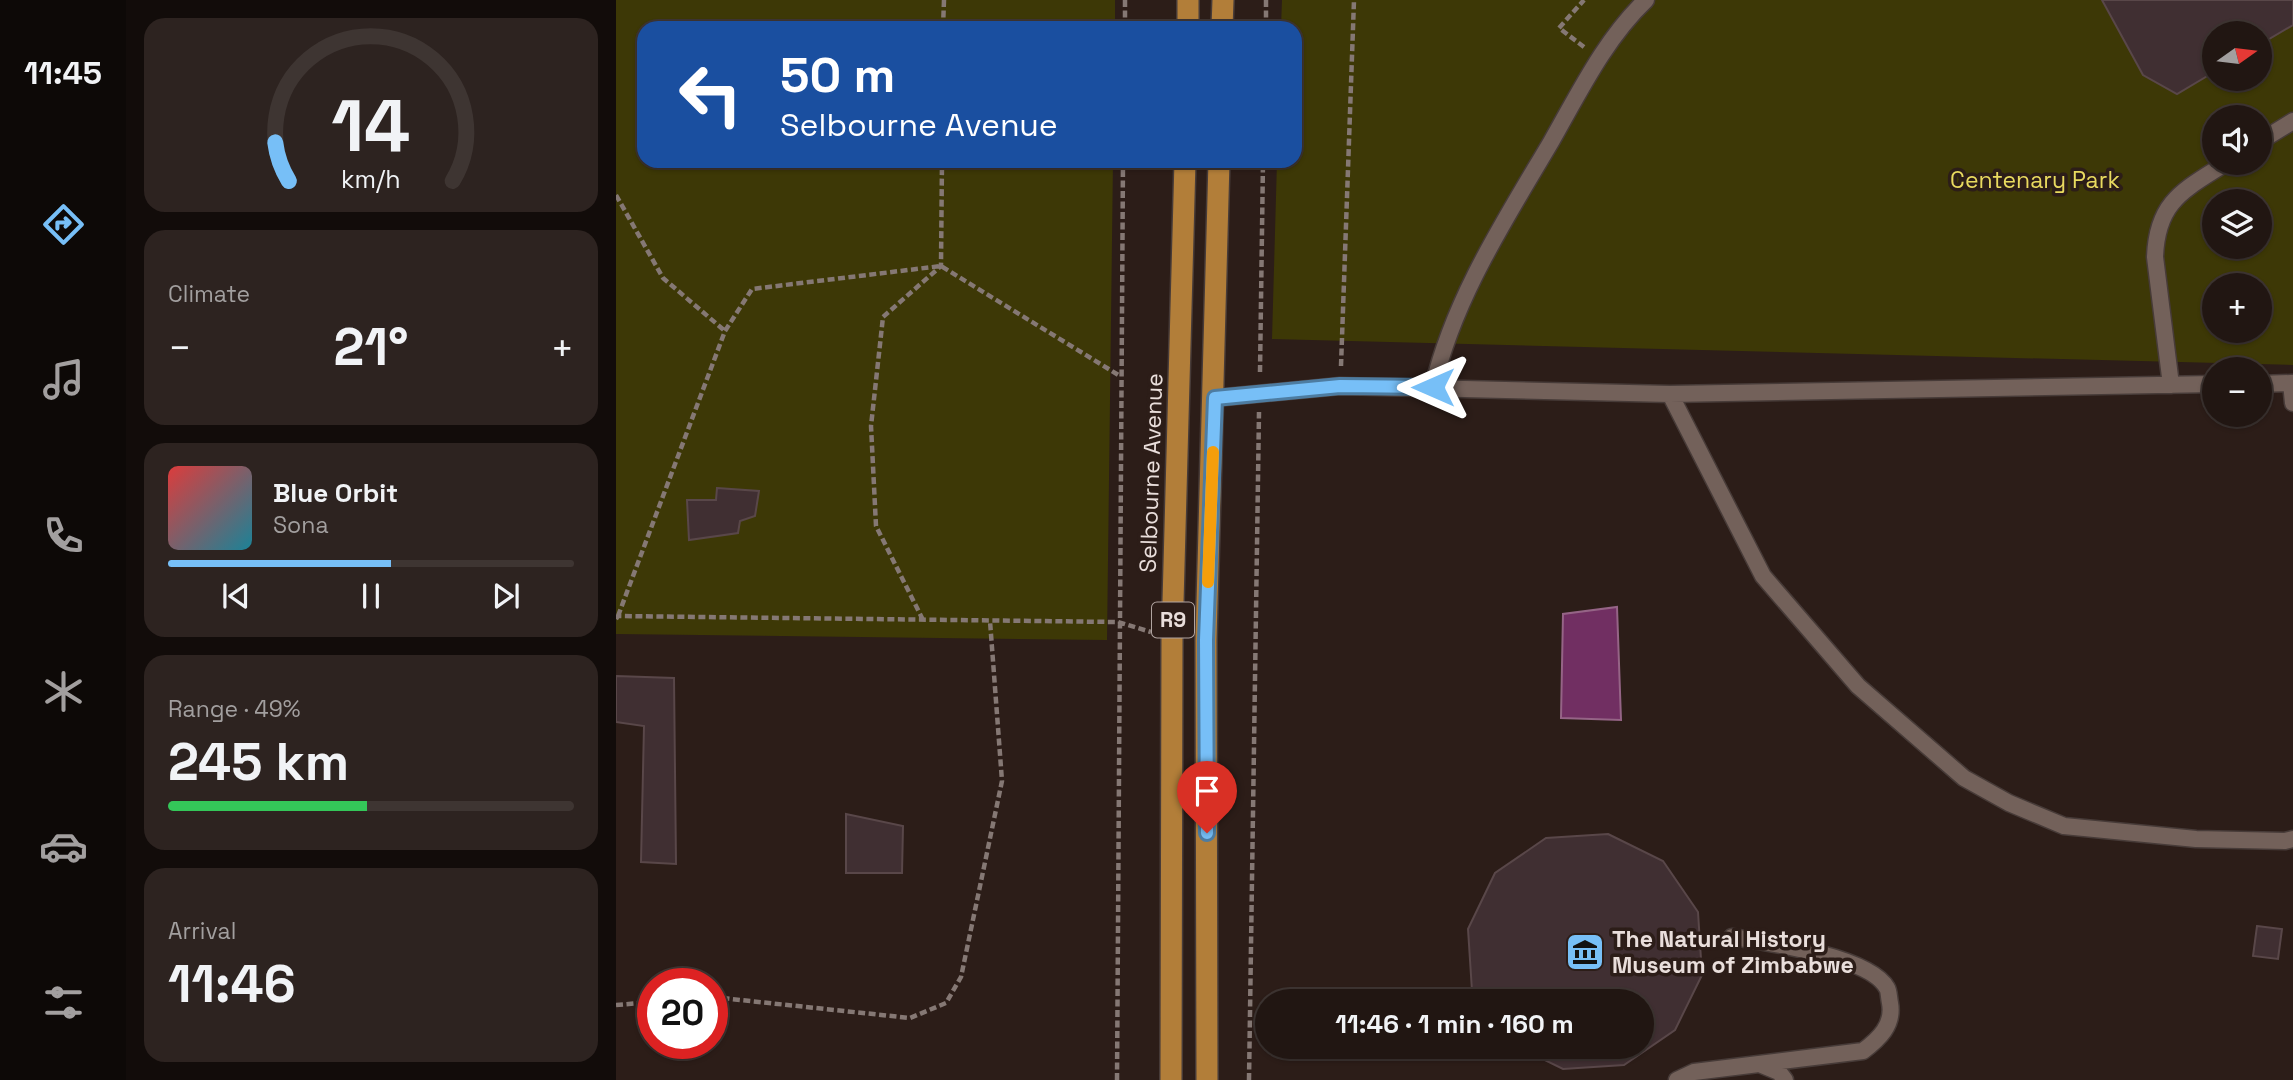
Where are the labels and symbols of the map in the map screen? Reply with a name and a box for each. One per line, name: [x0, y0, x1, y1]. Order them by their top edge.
north arrow: [2202, 21, 2272, 91]
park label: Centenary Park: [1950, 165, 2120, 195]
position arrow: [1396, 350, 1470, 424]
street label: Selbourne Avenue: [1133, 373, 1169, 573]
road number: R9: [1152, 602, 1194, 638]
pin: [1177, 761, 1237, 833]
place label: The Natural History Museum of Zimbabwe: [1612, 924, 1854, 980]
museum icon: The Natural History Museum of Zimbabwe: [1564, 931, 1606, 973]
speed limit sign: 20: [637, 968, 728, 1059]

